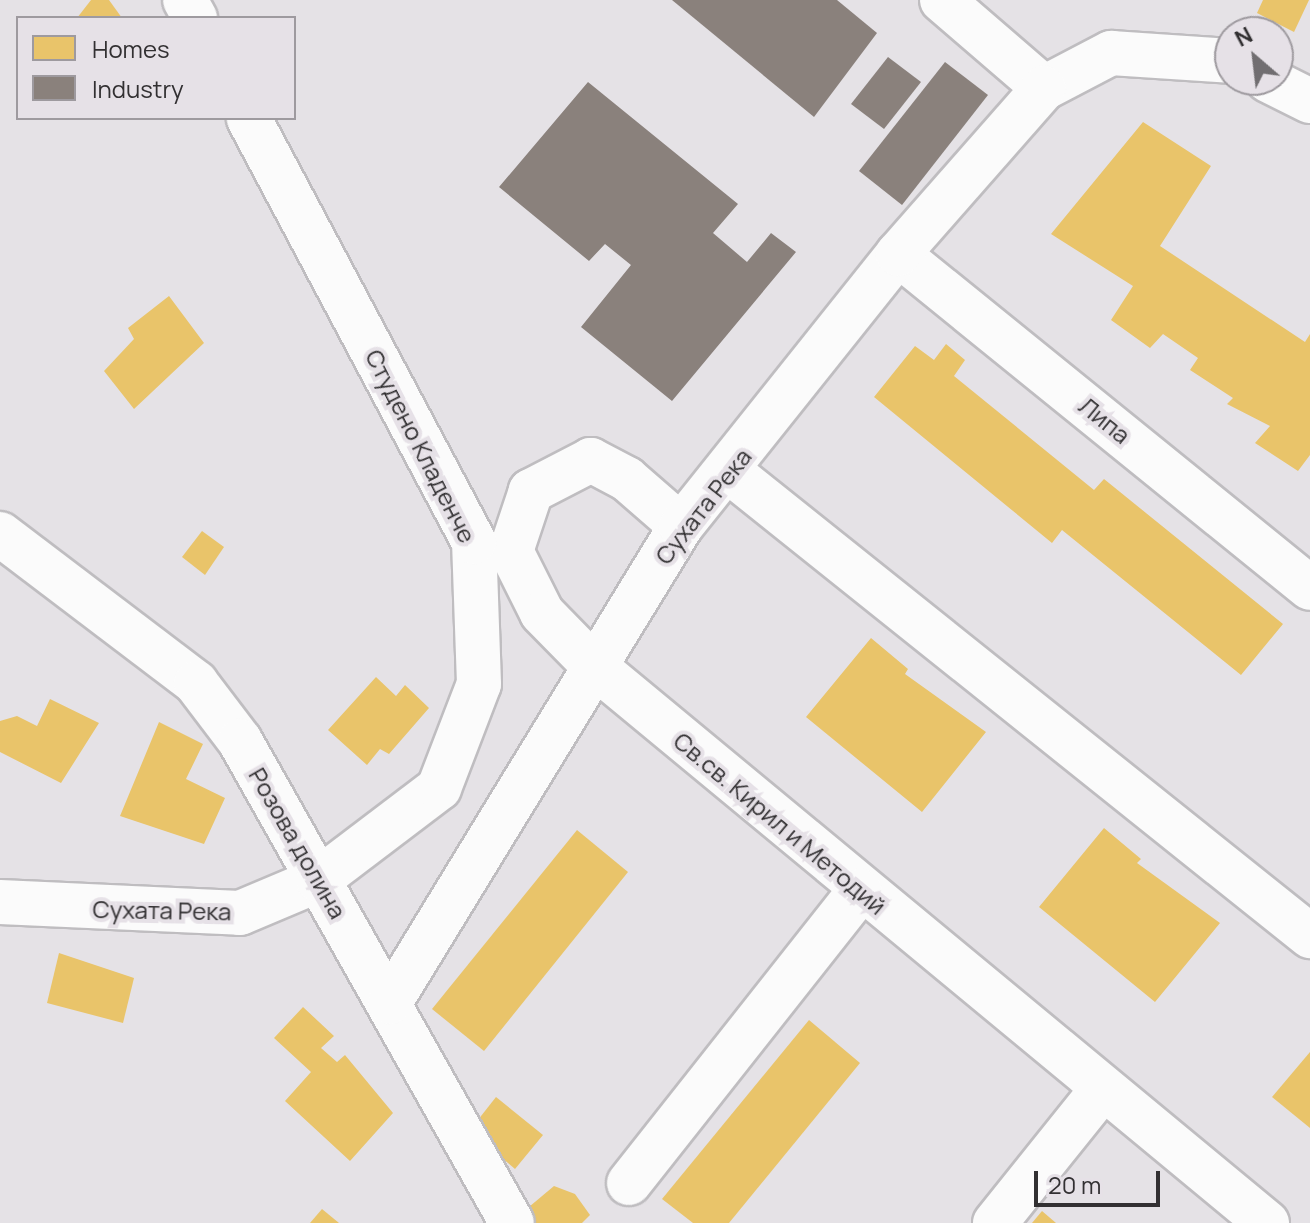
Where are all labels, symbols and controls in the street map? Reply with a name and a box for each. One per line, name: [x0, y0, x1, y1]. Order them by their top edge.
legend: [16, 16, 296, 120]
north arrow: [1214, 16, 1294, 96]
text: N: [1230, 20, 1258, 54]
text: Homes: [92, 32, 170, 65]
text: Industry: [92, 72, 184, 105]
street label: Студено Кладенче: [360, 345, 482, 547]
street label: Липа: [1074, 391, 1136, 449]
street label: Сухата Река: [649, 442, 757, 570]
street label: Св.св. Кирил и Методий: [668, 726, 892, 920]
street label: Розова долина: [243, 762, 353, 924]
street label: Сухата Река: [92, 894, 232, 926]
scale bar: [1038, 1155, 1164, 1205]
text: 20 m: [1048, 1168, 1101, 1201]

